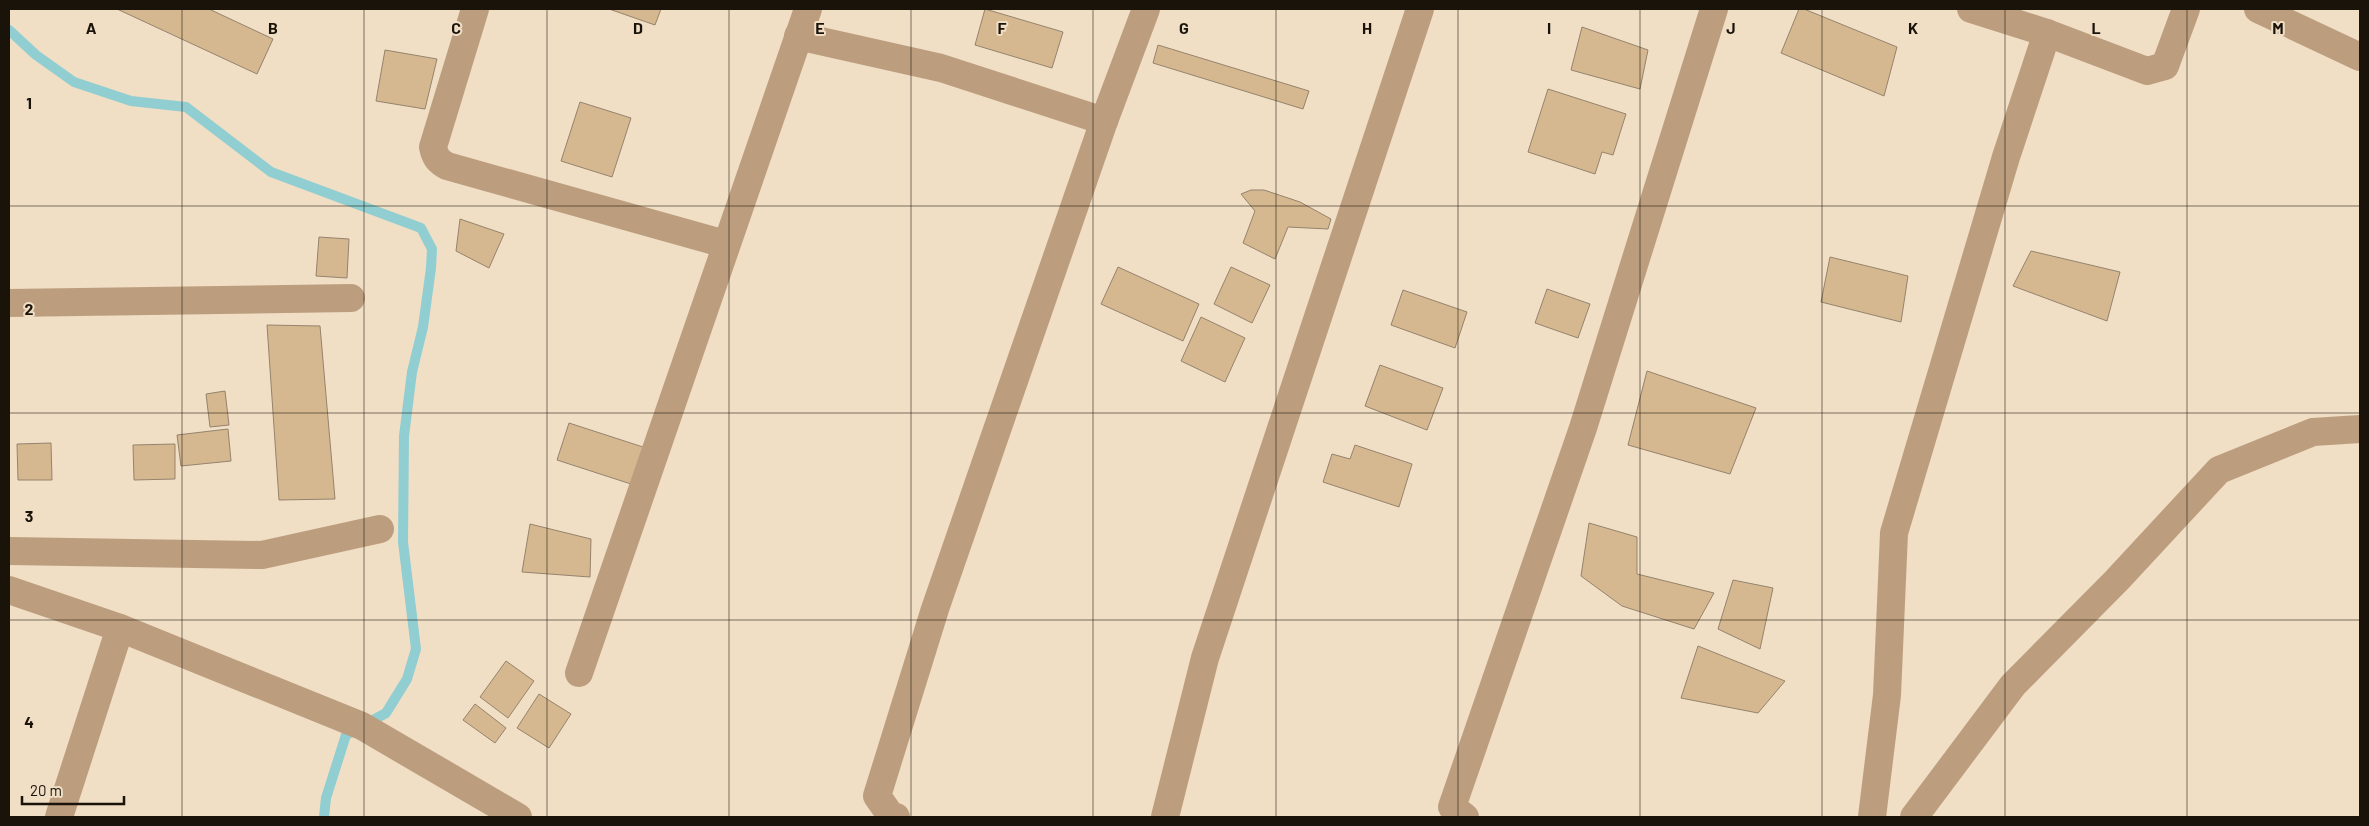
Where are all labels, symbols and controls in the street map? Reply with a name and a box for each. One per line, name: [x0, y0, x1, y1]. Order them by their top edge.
text: A: [86, 18, 97, 37]
text: B: [268, 18, 278, 37]
text: C: [451, 18, 461, 37]
text: D: [633, 18, 643, 37]
text: E: [815, 18, 825, 37]
text: F: [998, 18, 1007, 37]
text: G: [1179, 18, 1189, 37]
text: H: [1362, 18, 1372, 37]
text: I: [1547, 18, 1551, 37]
text: J: [1726, 18, 1736, 37]
text: K: [1908, 18, 1918, 37]
text: L: [2091, 18, 2101, 37]
text: M: [2272, 18, 2284, 37]
text: 1: [26, 93, 32, 112]
text: 2: [25, 299, 34, 318]
text: 3: [25, 506, 33, 525]
text: 4: [24, 712, 34, 731]
scale bar: [22, 774, 125, 806]
text: 20 m: [30, 781, 62, 799]

